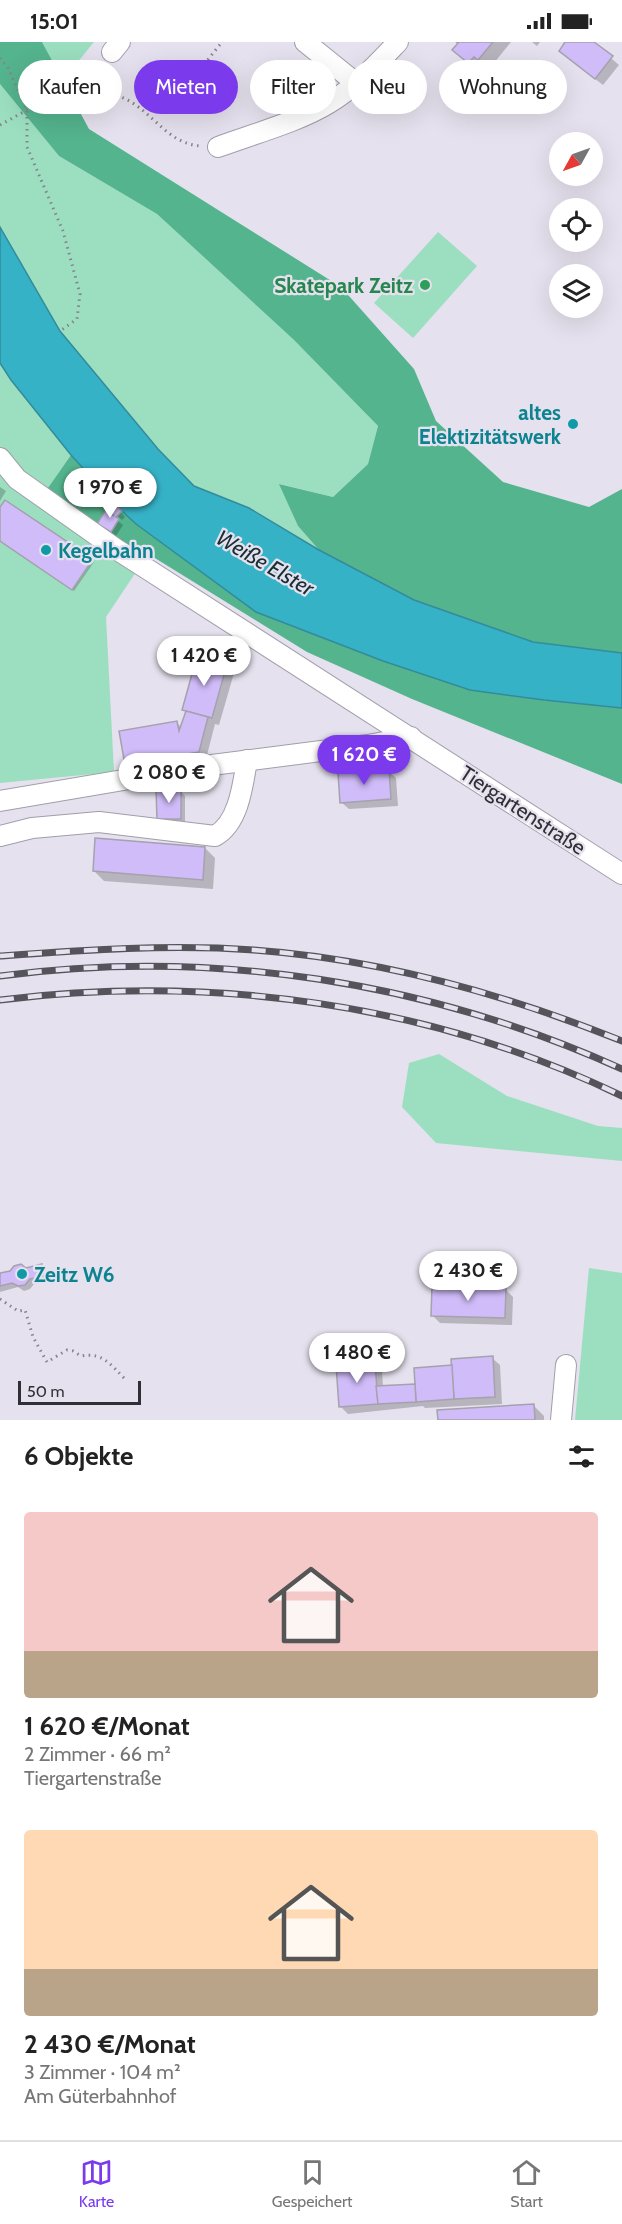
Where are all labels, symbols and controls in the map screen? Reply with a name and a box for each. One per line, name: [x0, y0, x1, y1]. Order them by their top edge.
text: 15:01: [30, 8, 78, 35]
chip: Kaufen: [18, 60, 122, 114]
chip: Mieten: [134, 60, 238, 114]
chip: Filter: [250, 60, 336, 114]
chip: Neu: [348, 60, 427, 114]
chip: Wohnung: [439, 60, 567, 114]
north arrow: [549, 132, 603, 186]
map controls: [549, 132, 603, 318]
button: locate: [549, 198, 603, 252]
button: layers: [549, 264, 603, 318]
place label: Skatepark Zeitz: [274, 273, 413, 298]
marker: Skatepark Zeitz: [418, 278, 432, 292]
place label: altes Elektizitätswerk: [419, 400, 562, 449]
marker: altes Elektizitätswerk: [566, 417, 580, 431]
pin: 1 970 €: [55, 468, 165, 519]
text: 1 970 €: [78, 475, 142, 499]
water label: Weiße Elster: [211, 524, 320, 603]
place label: Kegelbahn: [58, 538, 154, 563]
marker: Kegelbahn: [39, 543, 53, 557]
pin: 1 420 €: [149, 636, 259, 687]
text: 1 420 €: [171, 643, 237, 667]
pin: 1 620 €: [309, 735, 419, 786]
text: 1 620 €: [331, 742, 397, 766]
pin: 2 080 €: [114, 753, 224, 804]
text: 2 080 €: [133, 760, 205, 784]
street label: Tiergartenstraße: [456, 760, 591, 860]
pin: 2 430 €: [413, 1251, 523, 1302]
text: 2 430 €: [433, 1258, 503, 1282]
place label: Zeitz W6: [34, 1262, 114, 1287]
marker: Zeitz W6: [15, 1267, 29, 1281]
pin: 1 480 €: [302, 1333, 412, 1384]
text: 1 480 €: [323, 1340, 391, 1364]
scale bar: [18, 1378, 141, 1406]
text: 50 m: [27, 1382, 64, 1401]
text: 6 Objekte: [24, 1440, 133, 1472]
icon: filters: [565, 1440, 598, 1473]
icon: home: [257, 1551, 365, 1659]
text: 1 620 €/Monat: [24, 1710, 190, 1742]
text: 2 Zimmer · 66 m²: [24, 1742, 171, 1766]
text: Tiergartenstraße: [24, 1766, 162, 1790]
icon: home: [257, 1869, 365, 1977]
text: 2 430 €/Monat: [24, 2028, 196, 2060]
text: 3 Zimmer · 104 m²: [24, 2060, 181, 2084]
text: Am Güterbahnhof: [24, 2084, 176, 2108]
tab: Karte: [79, 2156, 114, 2211]
tab: Gespeichert: [272, 2156, 352, 2211]
tab: Start: [510, 2156, 543, 2211]

